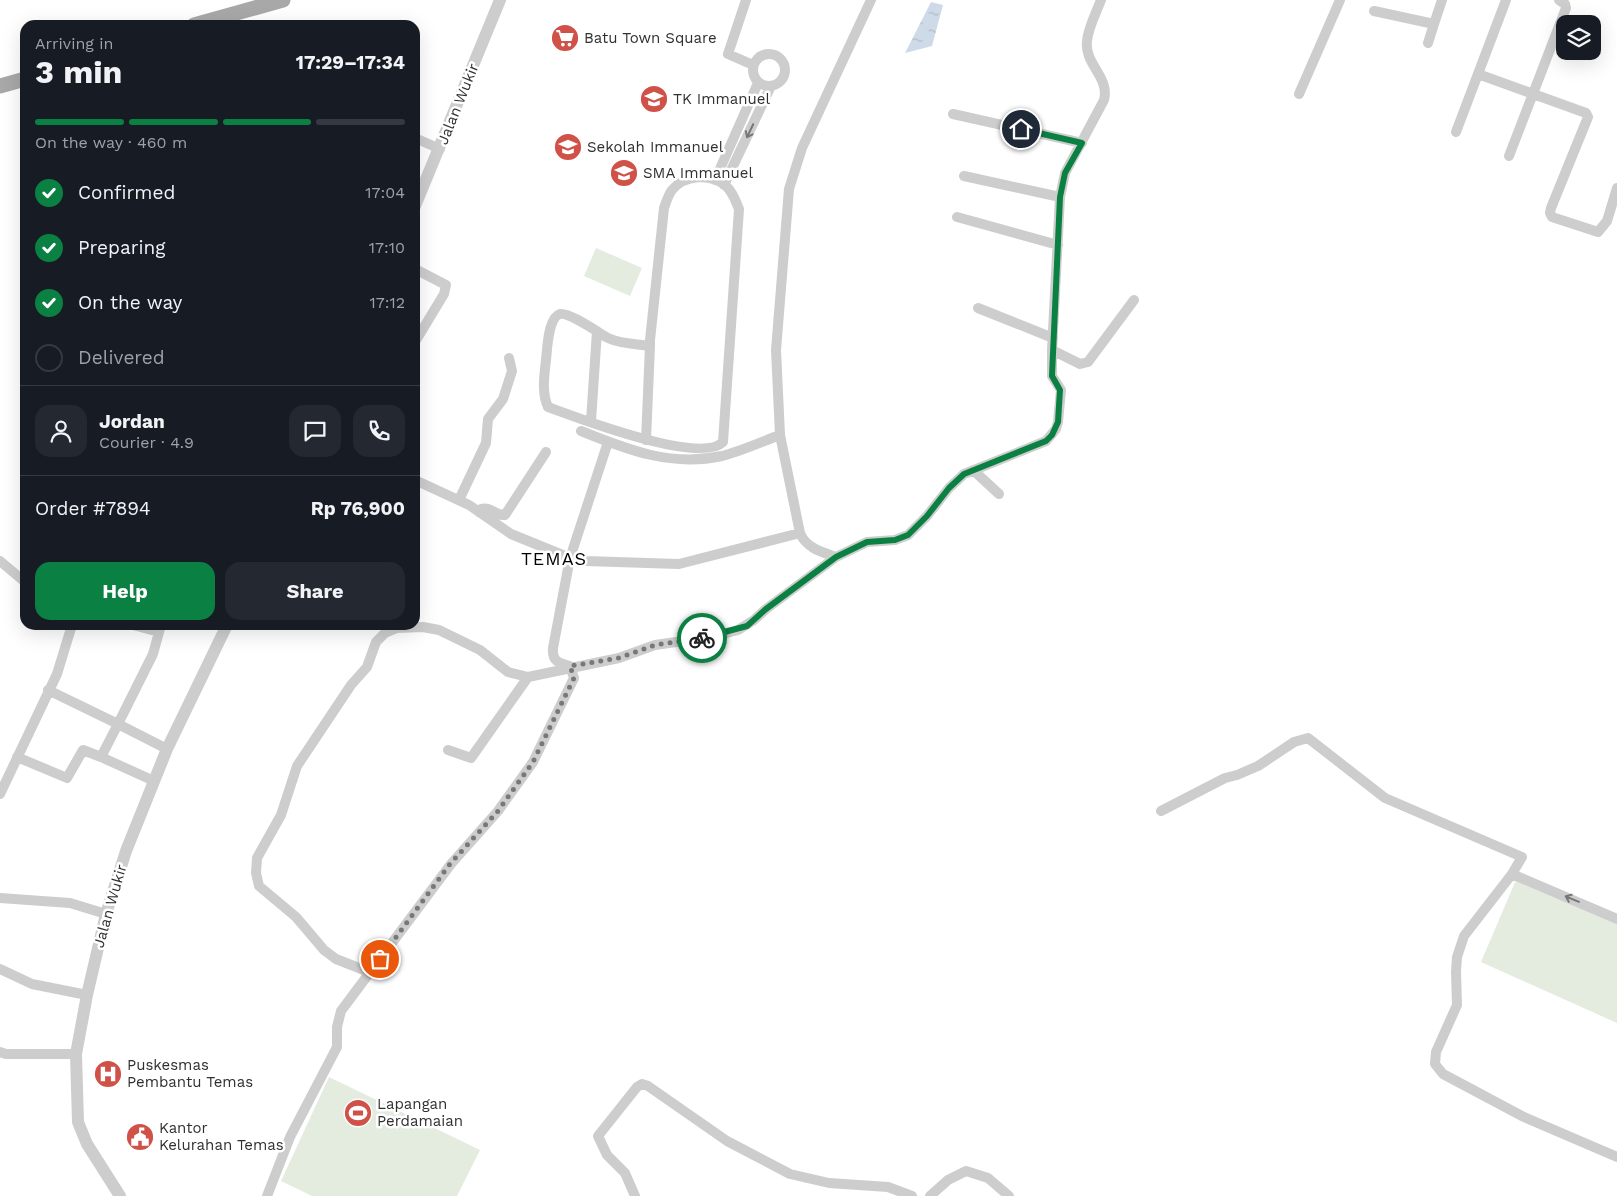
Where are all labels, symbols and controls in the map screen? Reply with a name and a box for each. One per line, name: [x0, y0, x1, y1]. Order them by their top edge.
map controls: [1556, 15, 1601, 60]
button: layers: [1556, 15, 1601, 60]
supermarket icon: Batu Town Square: [550, 23, 580, 53]
place label: Batu Town Square: [584, 29, 717, 47]
text: Arriving in: [35, 34, 113, 53]
text: 17:29–17:34: [296, 51, 405, 74]
text: 3 min: [35, 53, 122, 91]
street label: Jalan Wukir: [434, 61, 482, 147]
school or university icon: TK Immanuel: [639, 84, 669, 114]
place label: TK Immanuel: [673, 90, 770, 108]
pin: [1000, 108, 1042, 150]
icon: home: [1007, 115, 1035, 143]
one-way arrow: [744, 123, 754, 138]
school or university icon: Sekolah Immanuel: [553, 132, 583, 162]
text: On the way · 460 m: [35, 133, 187, 152]
place label: Sekolah Immanuel: [587, 138, 724, 156]
school or university icon: SMA Immanuel: [609, 158, 639, 188]
place label: SMA Immanuel: [643, 164, 753, 182]
icon: check: [35, 179, 63, 207]
text: Confirmed: [78, 181, 175, 204]
text: 17:04: [365, 183, 405, 202]
icon: check: [35, 234, 63, 262]
text: Preparing: [78, 236, 165, 259]
text: 17:10: [369, 238, 405, 257]
icon: check: [35, 289, 63, 317]
text: On the way: [78, 291, 182, 314]
text: 17:12: [369, 293, 405, 312]
text: Delivered: [78, 346, 165, 369]
button: person: [35, 405, 87, 457]
button: chat: [289, 405, 341, 457]
button: phone: [353, 405, 405, 457]
text: Jordan: [99, 410, 165, 433]
text: Courier · 4.9: [99, 433, 194, 452]
text: Order #7894: [35, 497, 151, 520]
text: Rp 76,900: [311, 497, 405, 520]
district label: TEMAS: [521, 548, 587, 569]
button: Help: [35, 562, 215, 620]
button: Share: [225, 562, 405, 620]
courier: [677, 613, 727, 663]
icon: bike: [688, 624, 716, 652]
street label: Jalan Wukir: [90, 862, 130, 950]
one-way arrow: [1565, 894, 1580, 904]
pin: [359, 938, 401, 980]
icon: bag: [366, 945, 394, 973]
place label: Puskesmas Pembantu Temas: [127, 1056, 253, 1091]
hospital icon: Puskesmas Pembantu Temas: [93, 1059, 123, 1089]
place label: Lapangan Perdamaian: [377, 1095, 463, 1130]
sports icon: Lapangan Perdamaian: [343, 1098, 373, 1128]
place label: Kantor Kelurahan Temas: [159, 1119, 284, 1154]
public building icon: Kantor Kelurahan Temas: [125, 1122, 155, 1152]

